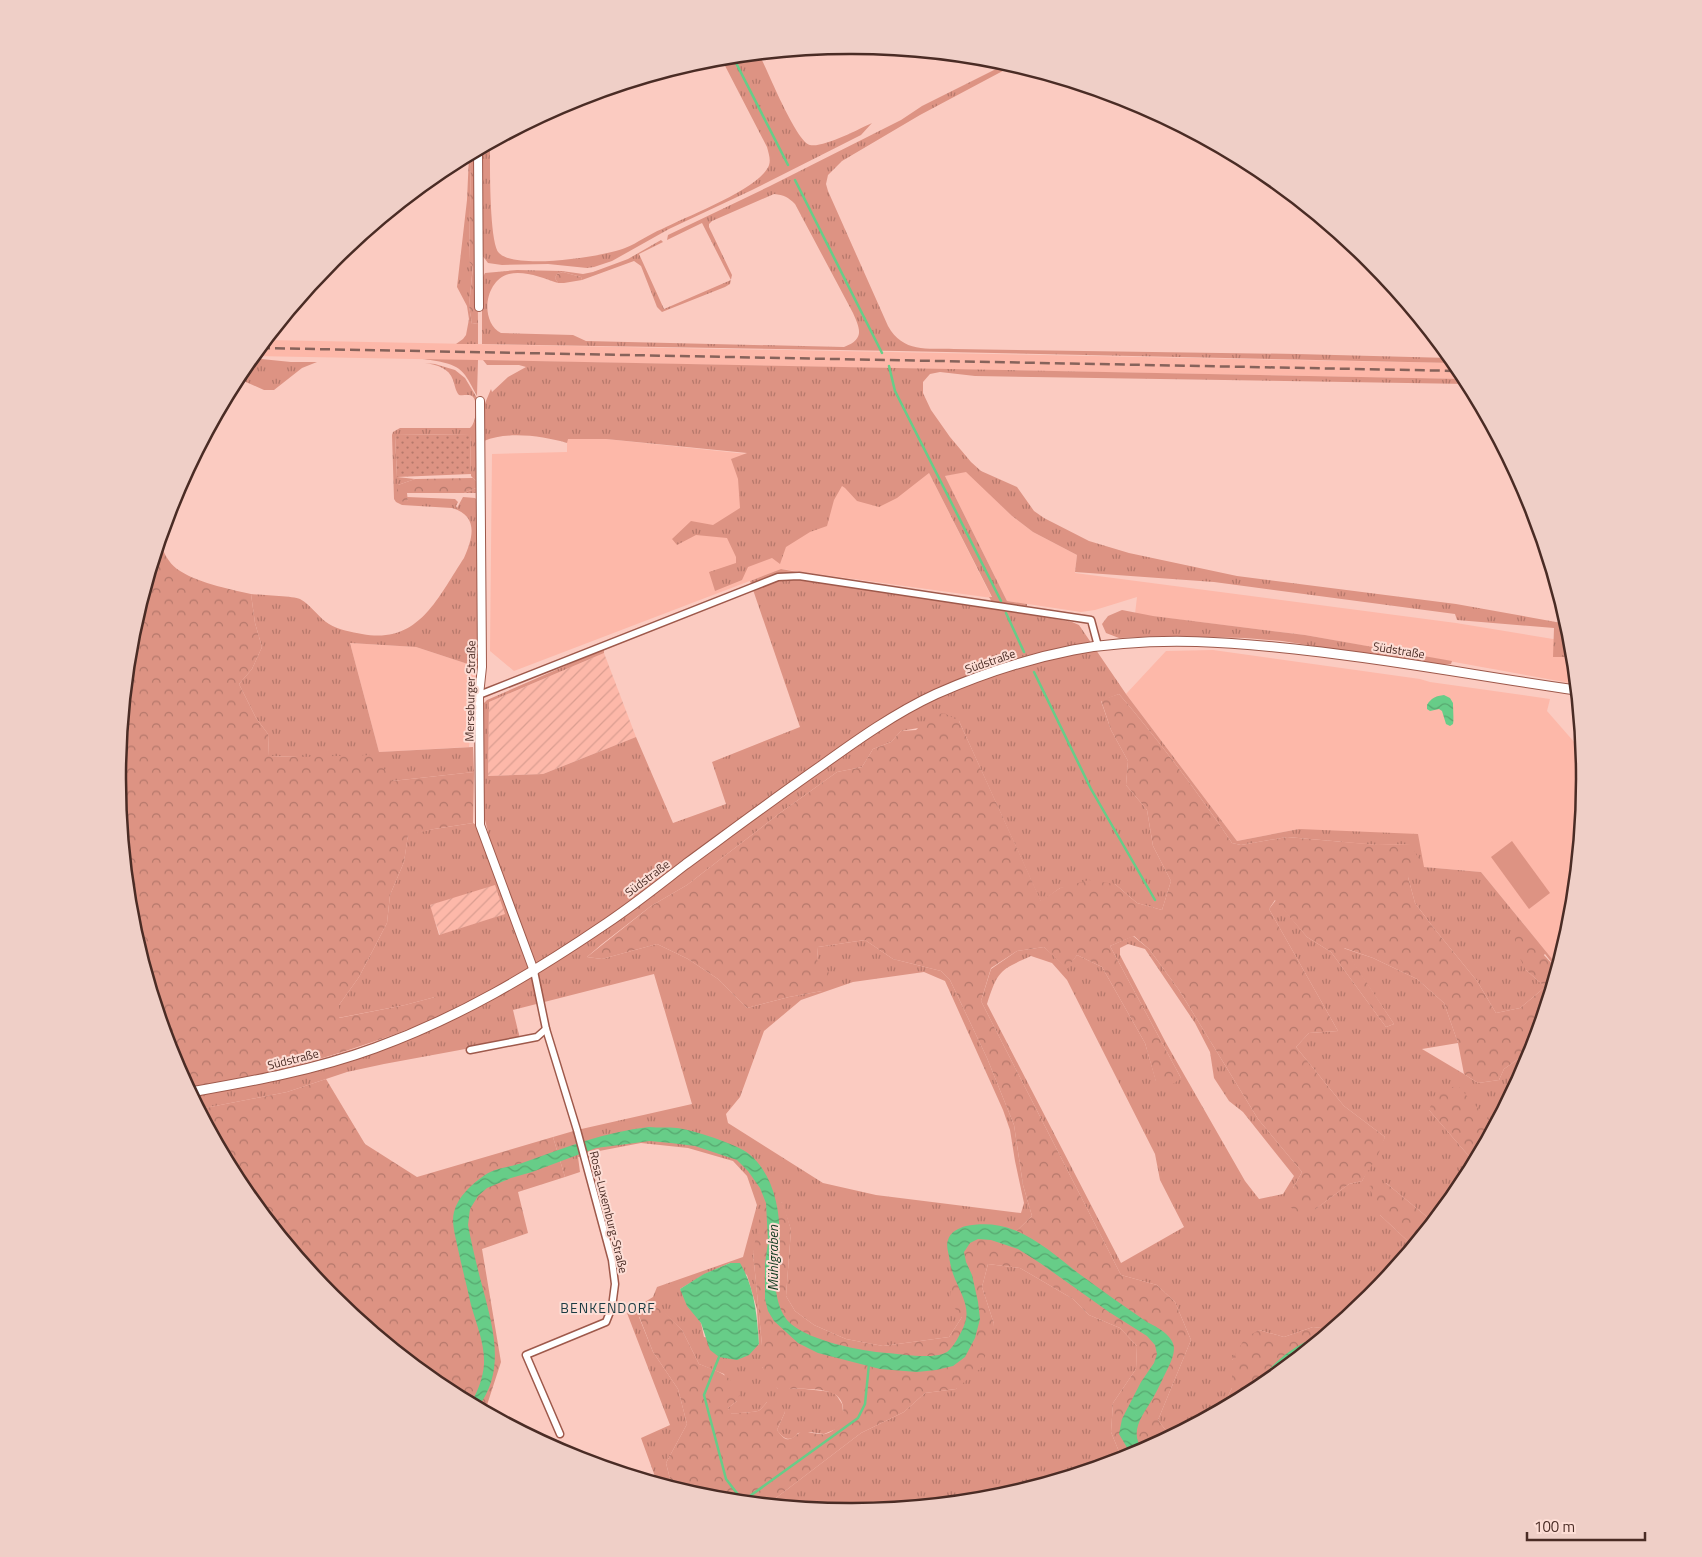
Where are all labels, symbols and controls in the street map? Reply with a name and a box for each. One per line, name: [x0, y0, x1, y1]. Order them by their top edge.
street label: Südstraße: [1372, 637, 1426, 663]
street label: Merseburger Straße: [460, 640, 480, 742]
street label: Südstraße: [962, 644, 1018, 678]
street label: Südstraße: [620, 855, 674, 901]
street label: Südstraße: [265, 1043, 321, 1075]
street label: Rosa-Luxemburg-Straße: [585, 1149, 633, 1275]
water label: Mühlgraben: [762, 1224, 783, 1291]
district label: BENKENDORF: [560, 1297, 656, 1318]
scale bar: [1527, 1510, 1644, 1542]
text: 100 m: [1534, 1515, 1575, 1538]

